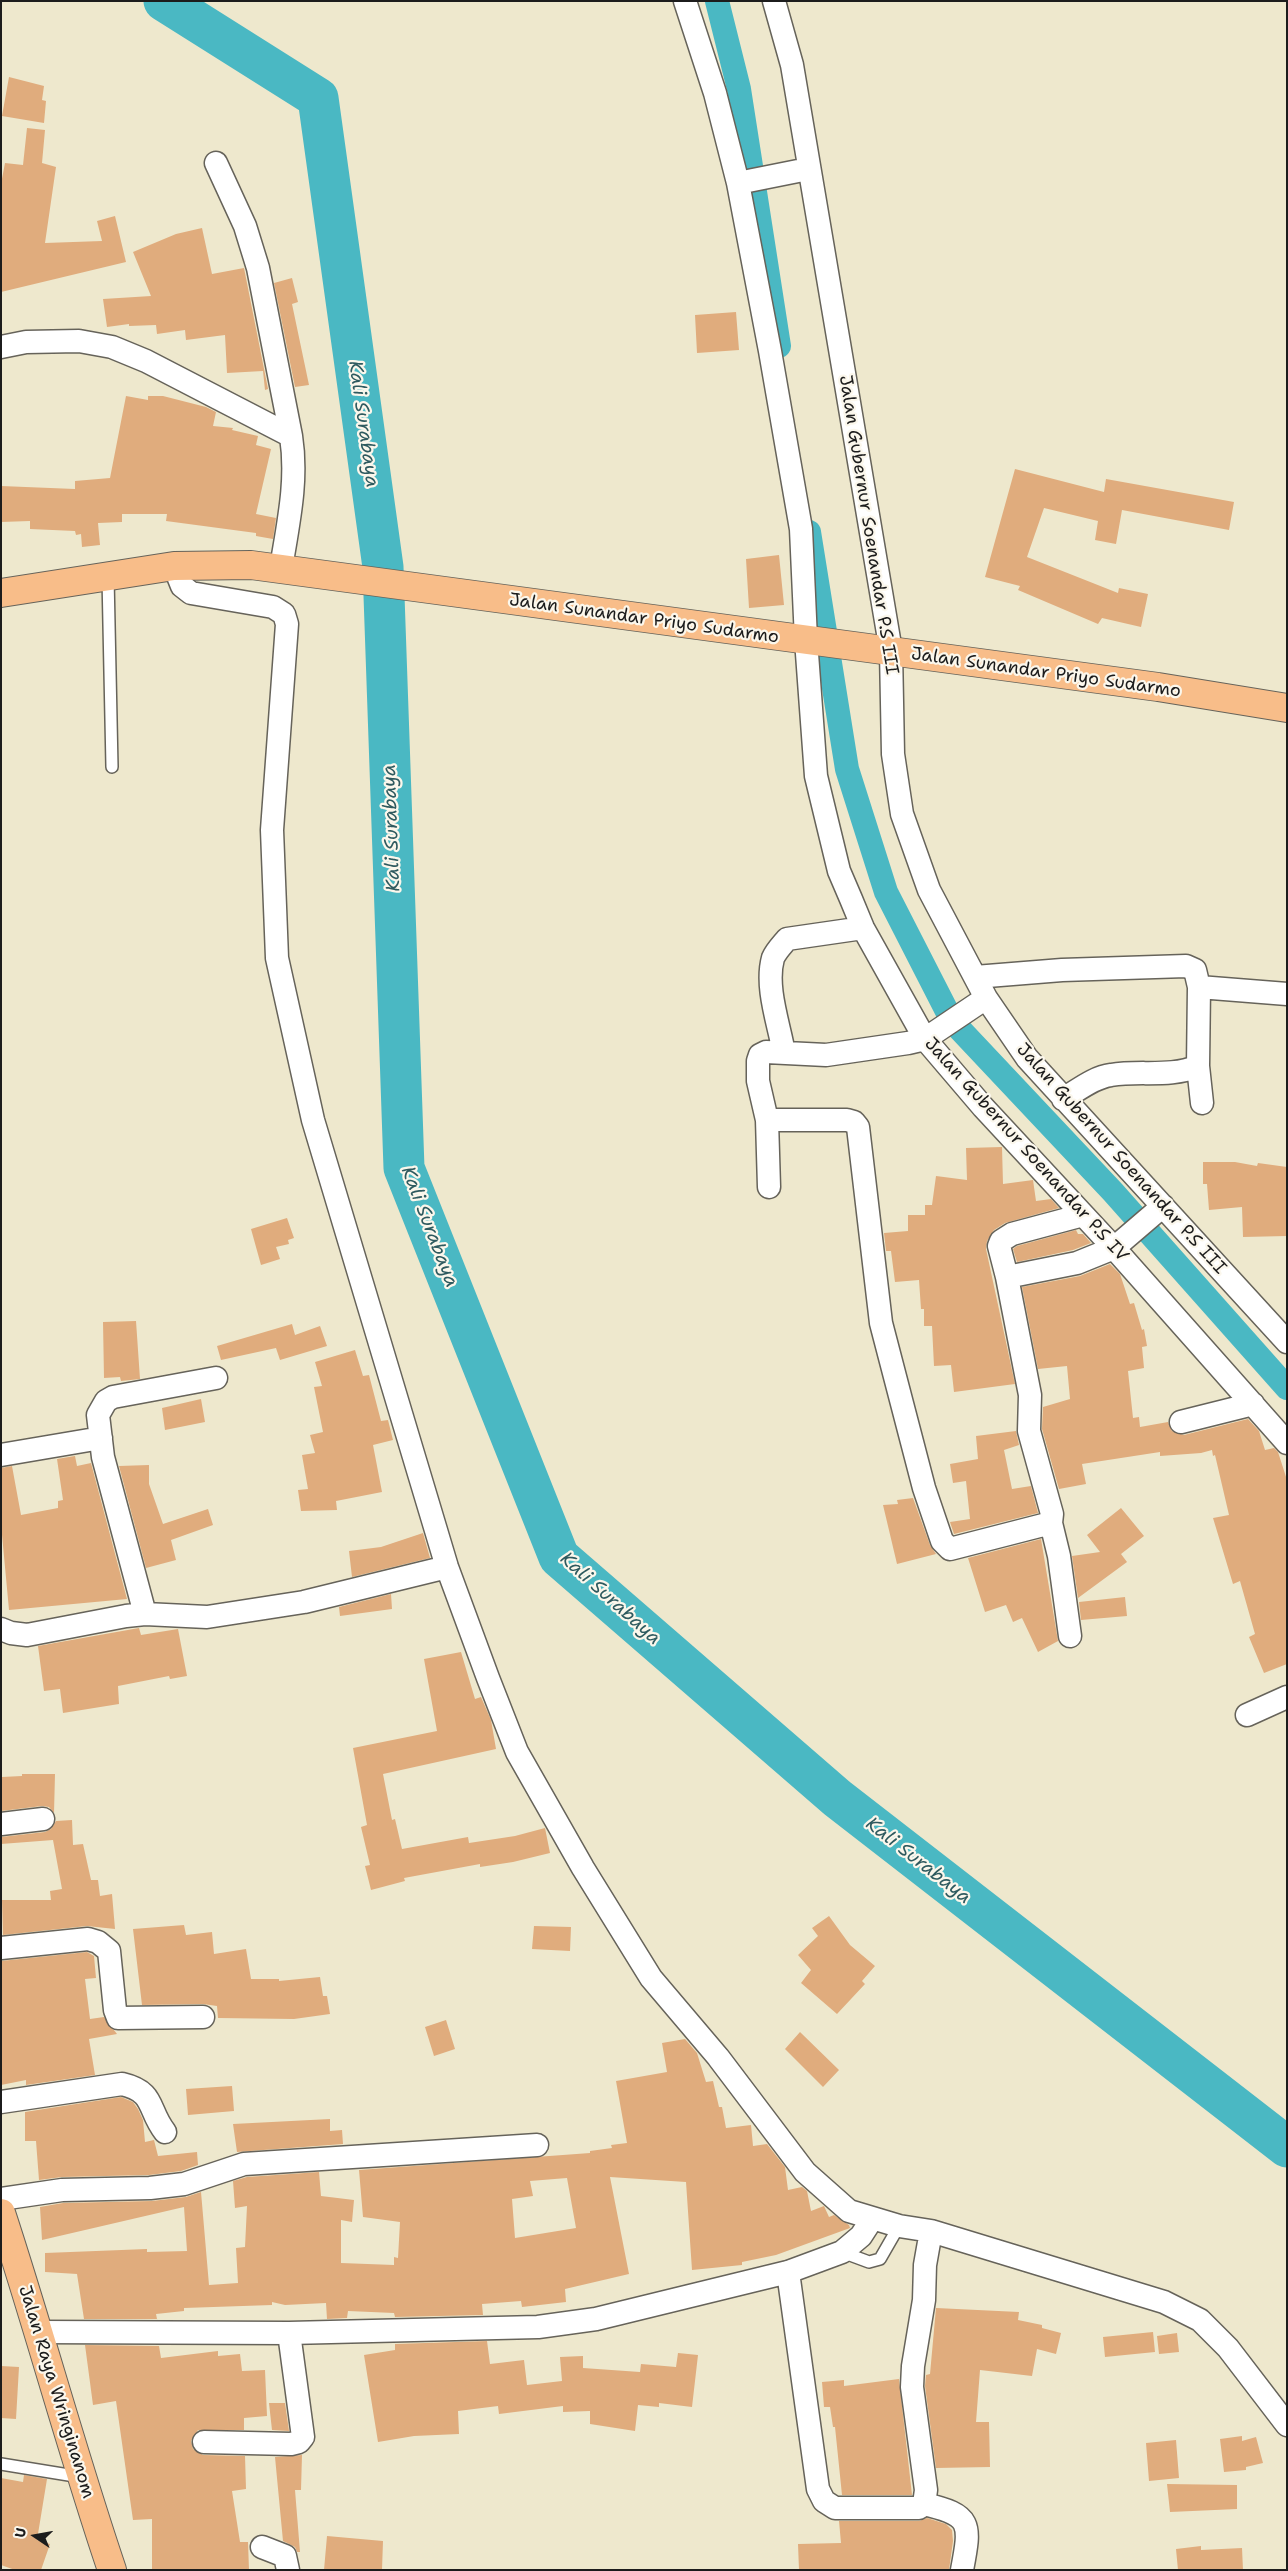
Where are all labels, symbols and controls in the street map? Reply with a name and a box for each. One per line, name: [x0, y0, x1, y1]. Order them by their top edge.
water label: Kali Surabaya: [343, 359, 383, 489]
street label: Jalan Gubernur Soenandar P.S III: [834, 374, 902, 676]
street label: Jalan Sunandar Priyo Sudarmo: [508, 589, 780, 649]
street label: Jalan Sunandar Priyo Sudarmo: [910, 643, 1182, 703]
water label: Kali Surabaya: [378, 764, 406, 892]
street label: Jalan Gubernur Soenandar P.S IV: [919, 1033, 1133, 1267]
street label: Jalan Gubernur Soenandar P.S III: [1012, 1039, 1230, 1279]
water label: Kali Surabaya: [396, 1163, 462, 1291]
water label: Kali Surabaya: [555, 1548, 665, 1650]
water label: Kali Surabaya: [861, 1813, 975, 1909]
street label: Jalan Raya Wringinanom: [13, 2283, 99, 2501]
north arrow: [10, 2511, 60, 2561]
text: U: [11, 2526, 30, 2539]

